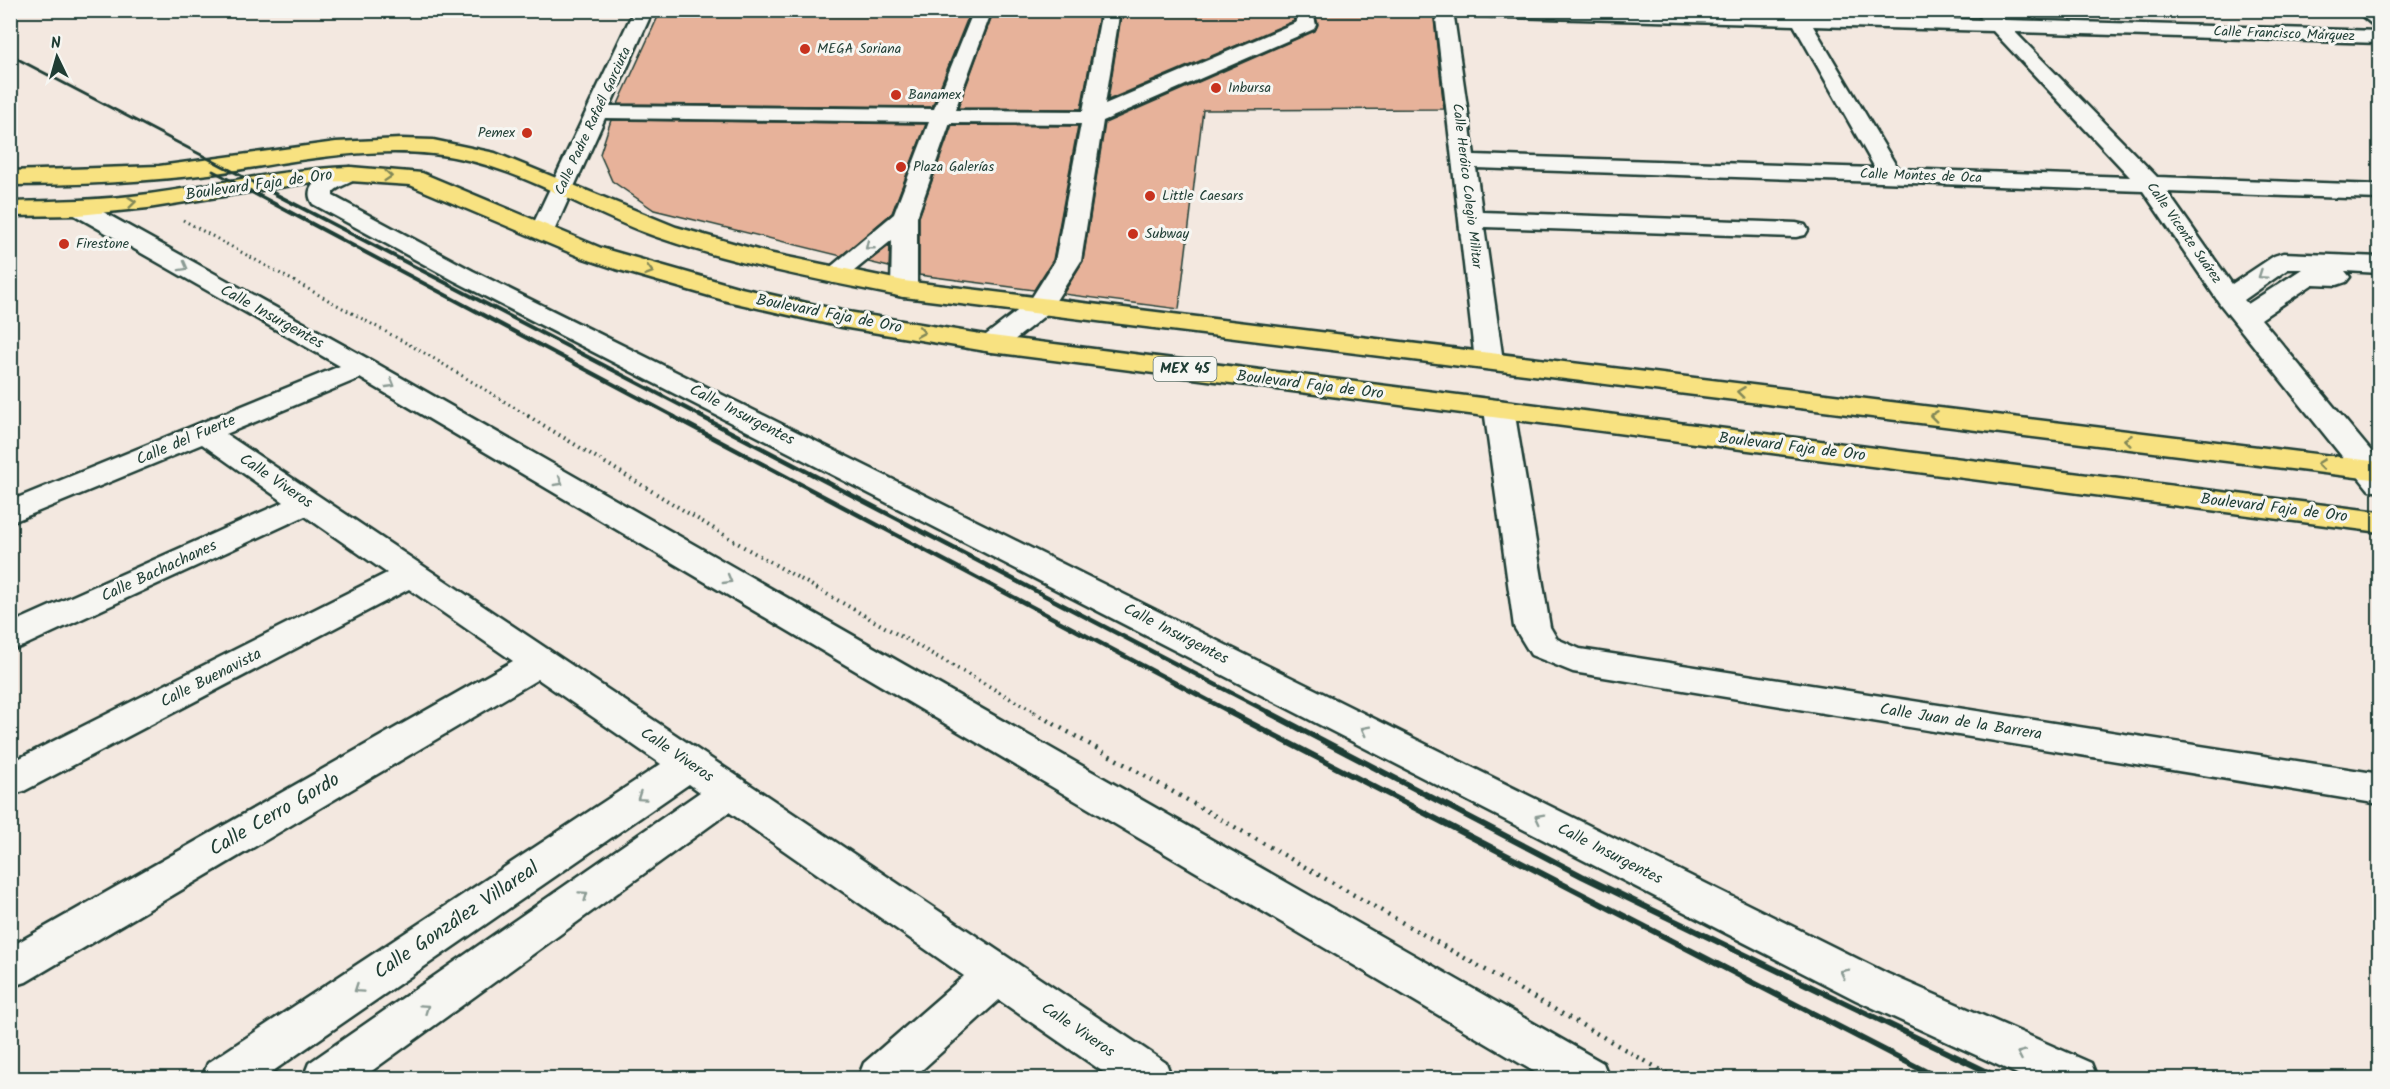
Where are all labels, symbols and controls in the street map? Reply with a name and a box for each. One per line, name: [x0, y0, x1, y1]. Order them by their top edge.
street label: Calle Francisco Márquez: [2213, 21, 2355, 47]
north arrow: [27, 27, 87, 87]
text: N: [50, 31, 62, 56]
place label: MEGA Soriana: [817, 38, 901, 60]
marker: MEGA Soriana: [798, 42, 812, 56]
street label: Calle Padre Rafaél Garciuta: [549, 43, 637, 199]
place label: Inbursa: [1228, 77, 1271, 99]
marker: Inbursa: [1209, 81, 1223, 95]
place label: Banamex: [908, 84, 962, 106]
marker: Banamex: [889, 88, 903, 102]
street label: Calle Heróico Colegio Militar: [1446, 102, 1488, 271]
place label: Pemex: [478, 122, 516, 144]
marker: Pemex: [520, 126, 534, 140]
place label: Plaza Galerías: [913, 156, 994, 178]
marker: Plaza Galerías: [894, 160, 908, 174]
street label: Boulevard Faja de Oro: [184, 162, 334, 208]
street label: Calle Montes de Oca: [1860, 163, 1982, 189]
one-way arrow: [383, 169, 392, 182]
street label: Calle Vicente Suárez: [2141, 178, 2227, 288]
place label: Little Caesars: [1162, 185, 1244, 207]
marker: Little Caesars: [1143, 189, 1157, 203]
one-way arrow: [127, 196, 136, 209]
place label: Subway: [1145, 223, 1190, 245]
marker: Subway: [1126, 227, 1140, 241]
place label: Firestone: [76, 233, 130, 255]
marker: Firestone: [57, 237, 71, 251]
one-way arrow: [865, 238, 876, 249]
one-way arrow: [178, 260, 189, 271]
one-way arrow: [643, 264, 653, 276]
one-way arrow: [2258, 268, 2269, 279]
street label: Calle Insurgentes: [215, 278, 329, 356]
street label: Boulevard Faja de Oro: [754, 288, 904, 340]
one-way arrow: [916, 326, 925, 338]
road number: MEX 45: [1154, 357, 1216, 381]
street label: Boulevard Faja de Oro: [1235, 364, 1385, 406]
one-way arrow: [385, 376, 395, 388]
street label: Calle Insurgentes: [685, 378, 799, 452]
one-way arrow: [1736, 386, 1745, 399]
street label: Calle del Fuerte: [132, 408, 240, 472]
one-way arrow: [1930, 410, 1939, 423]
street label: Boulevard Faja de Oro: [1717, 426, 1867, 468]
one-way arrow: [2123, 434, 2132, 447]
street label: Calle Viveros: [234, 447, 318, 515]
one-way arrow: [2317, 458, 2326, 471]
one-way arrow: [553, 474, 563, 486]
street label: Boulevard Faja de Oro: [2199, 487, 2349, 529]
street label: Calle Bachachanes: [97, 533, 221, 609]
one-way arrow: [722, 572, 732, 584]
street label: Calle Insurgentes: [1119, 597, 1233, 671]
street label: Calle Buenavista: [156, 642, 266, 714]
street label: Calle Juan de la Barrera: [1878, 697, 2044, 747]
street label: Calle Viveros: [635, 721, 719, 789]
one-way arrow: [1361, 726, 1371, 737]
street label: Calle Cerro Gordo: [204, 765, 346, 865]
one-way arrow: [637, 790, 648, 801]
one-way arrow: [1534, 814, 1545, 826]
street label: Calle Insurgentes: [1553, 817, 1667, 891]
street label: Calle González Villareal: [368, 854, 546, 988]
one-way arrow: [577, 891, 588, 902]
one-way arrow: [1840, 969, 1850, 980]
one-way arrow: [354, 981, 364, 993]
street label: Calle Viveros: [1036, 996, 1120, 1064]
one-way arrow: [418, 1004, 429, 1015]
one-way arrow: [2017, 1050, 2028, 1062]

